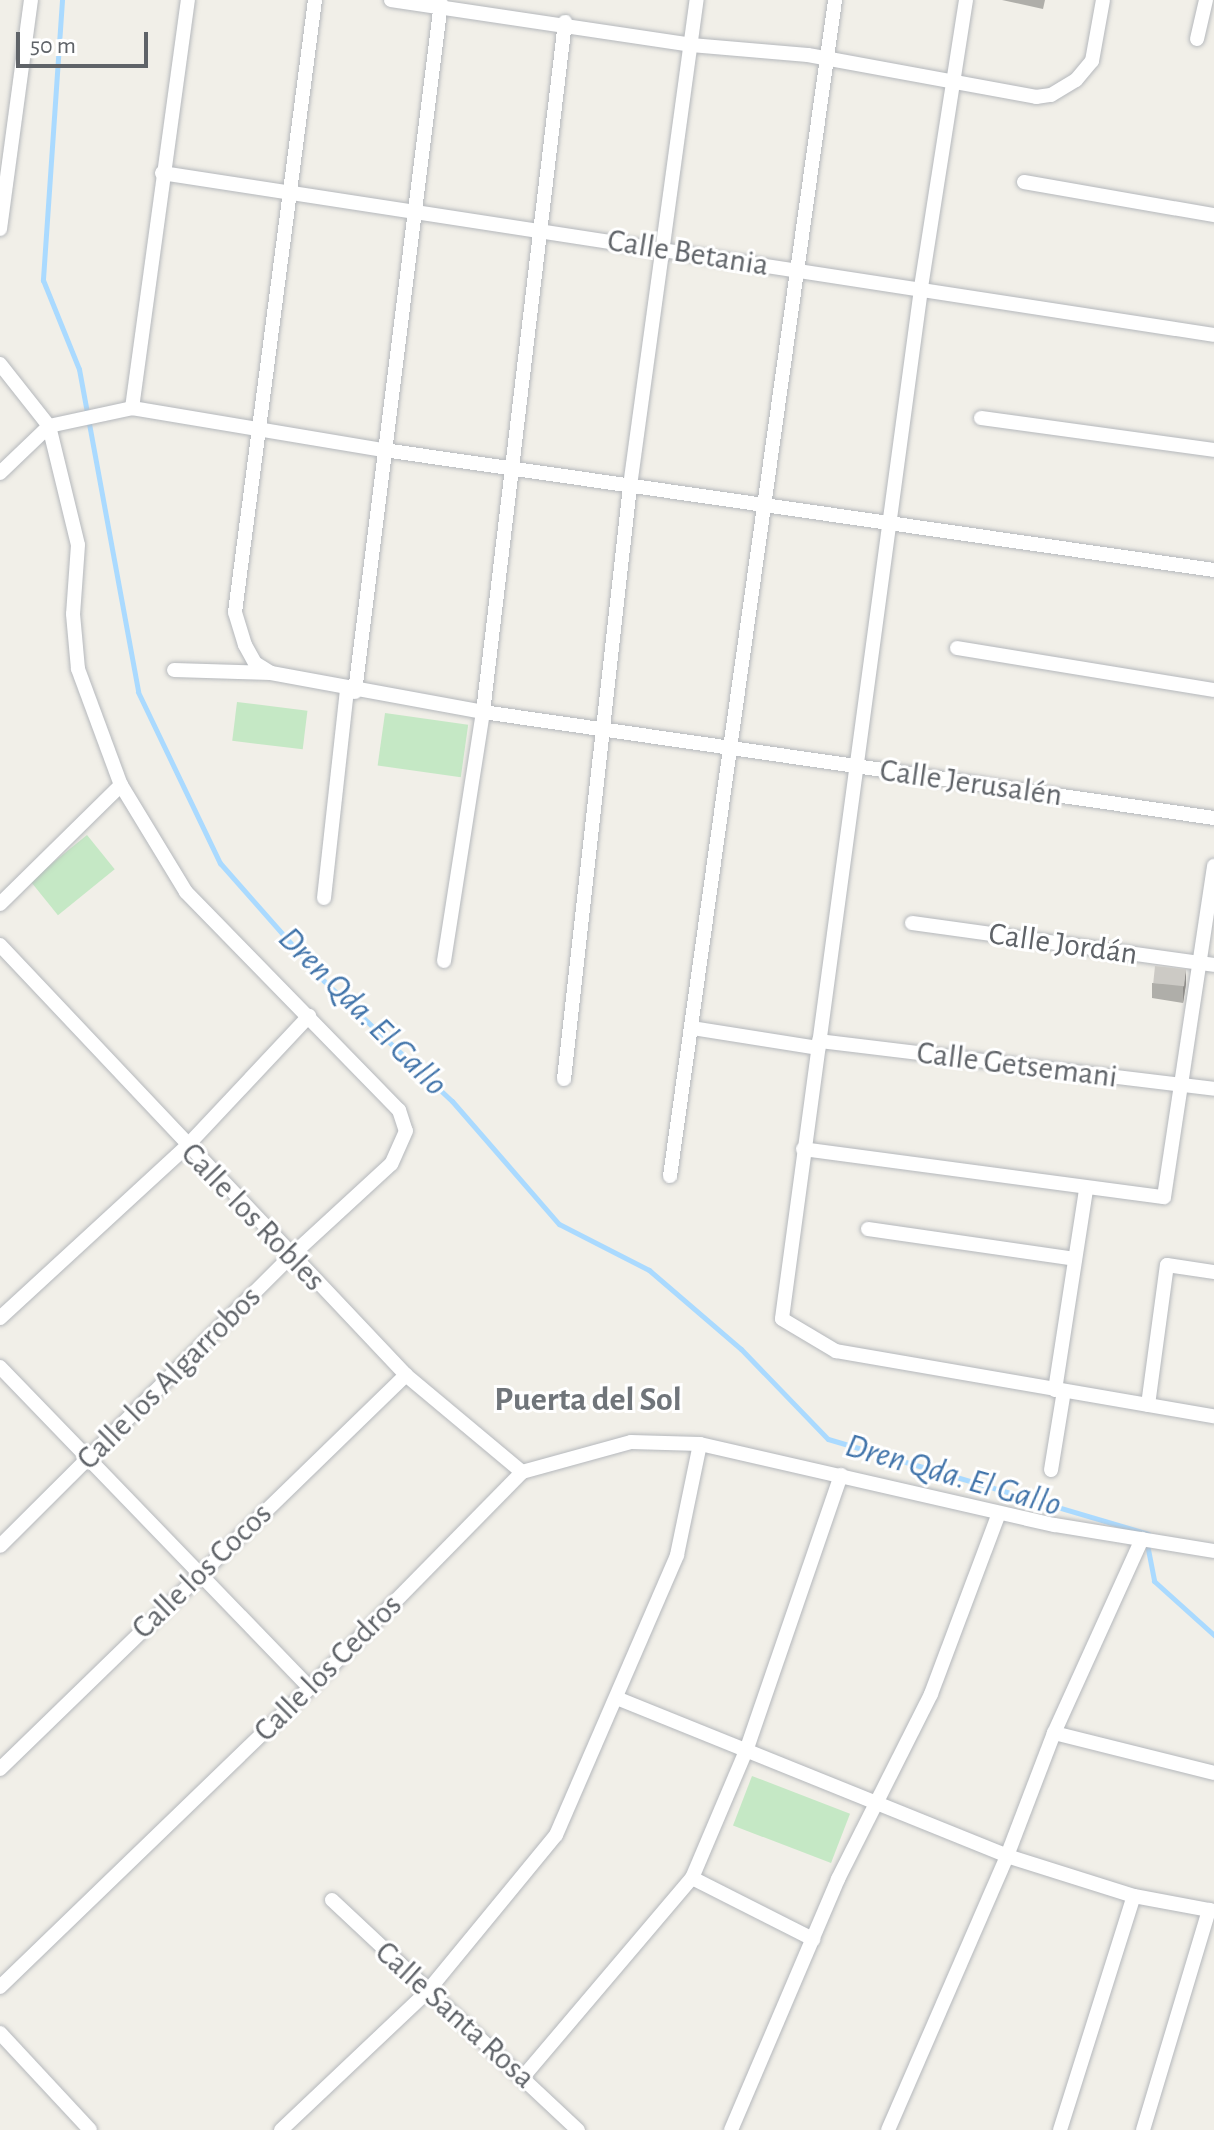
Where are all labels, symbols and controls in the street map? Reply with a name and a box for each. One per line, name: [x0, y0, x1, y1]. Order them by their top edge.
scale bar: [20, 16, 152, 66]
text: 50 m: [30, 34, 76, 58]
street label: Calle Betania: [605, 221, 771, 285]
street label: Calle Jerusalén: [877, 751, 1065, 815]
street label: Calle Jordán: [986, 915, 1140, 973]
water label: Dren Qda. El Gallo: [269, 919, 455, 1105]
street label: Calle Getsemani: [915, 1034, 1119, 1096]
street label: Calle los Robles: [173, 1135, 333, 1299]
street label: Calle los Algarrobos: [69, 1278, 269, 1478]
district label: Puerta del Sol: [494, 1381, 682, 1421]
water label: Dren Qda. El Gallo: [840, 1426, 1066, 1526]
street label: Calle los Cocos: [124, 1495, 280, 1647]
street label: Calle los Cedros: [246, 1586, 410, 1750]
street label: Calle Santa Rosa: [367, 1933, 543, 2097]

